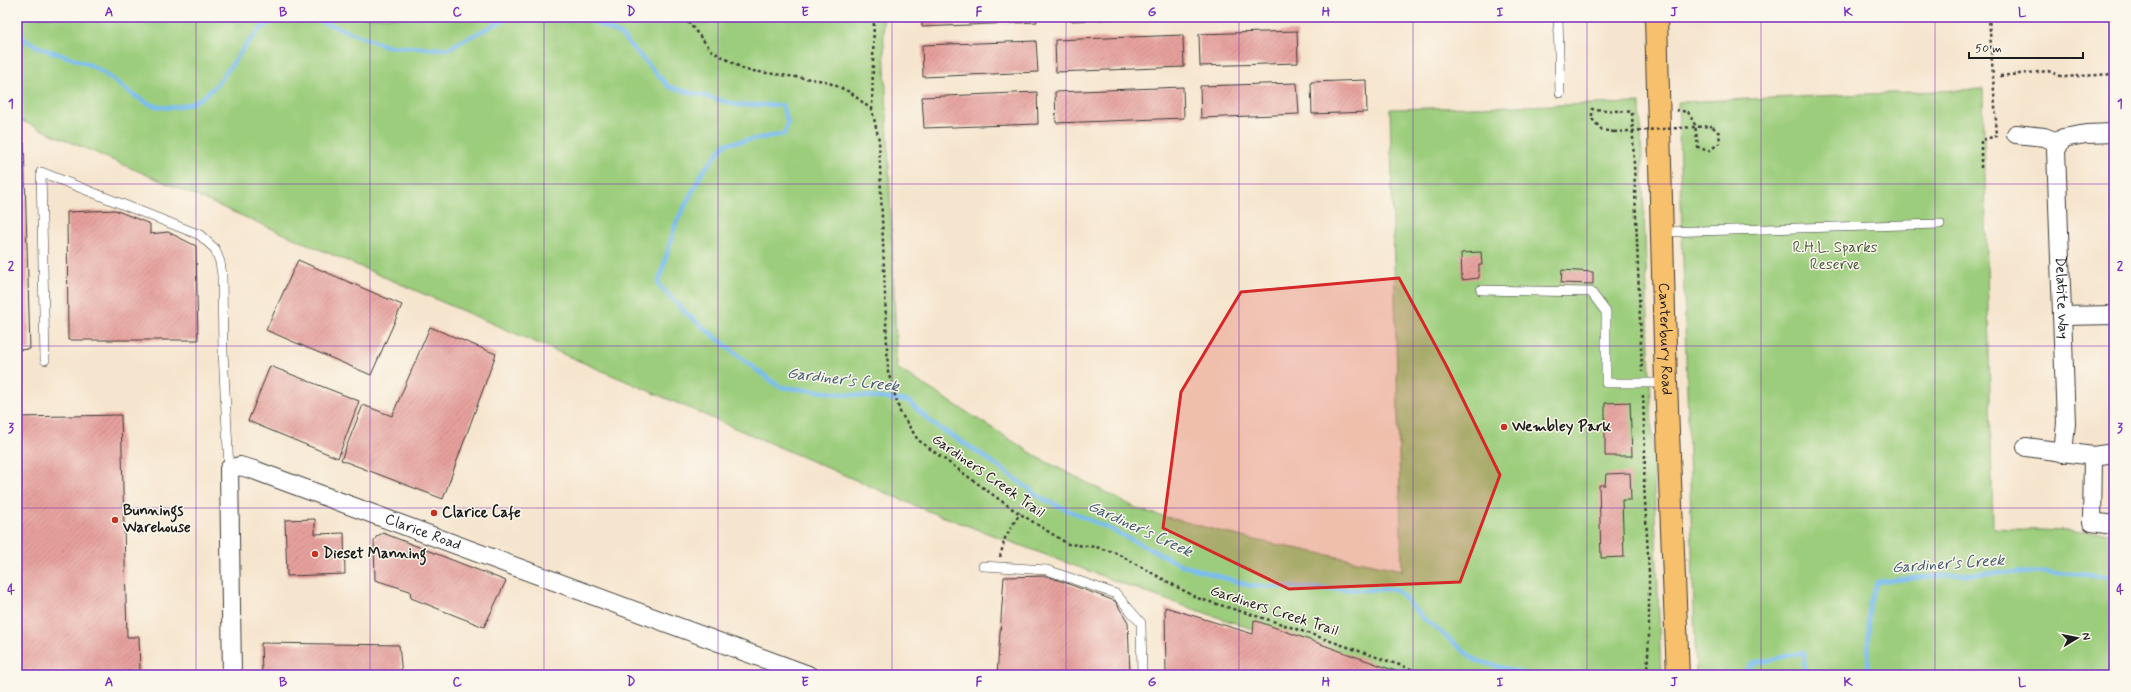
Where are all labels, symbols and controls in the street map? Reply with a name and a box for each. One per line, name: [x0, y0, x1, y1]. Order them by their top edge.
text: A: [105, 4, 113, 21]
text: B: [279, 4, 288, 21]
text: C: [452, 4, 462, 21]
text: D: [627, 4, 636, 21]
text: E: [801, 4, 809, 21]
text: F: [976, 4, 983, 21]
text: G: [1148, 4, 1157, 21]
text: H: [1322, 4, 1331, 21]
text: I: [1497, 4, 1504, 21]
text: J: [1670, 4, 1678, 21]
text: K: [1843, 4, 1853, 21]
text: L: [2018, 4, 2027, 21]
scale bar: [1969, 34, 2083, 60]
text: 50 m: [1975, 41, 2002, 57]
text: 1: [8, 96, 14, 113]
text: 1: [2117, 96, 2123, 113]
park label: R.H.L. Sparks Reserve: [1792, 238, 1878, 275]
street label: Delatite Way: [2050, 256, 2073, 340]
text: 2: [8, 258, 15, 275]
text: 2: [2117, 258, 2124, 275]
street label: Canterbury Road: [1653, 282, 1676, 396]
water label: Gardiner's Creek: [786, 363, 901, 397]
place label: Wembley Park: [1511, 417, 1612, 437]
text: 3: [8, 420, 14, 437]
text: 3: [2117, 420, 2123, 437]
marker: Wembley Park: [1499, 422, 1509, 432]
street label: Gardiners Creek Trail: [927, 429, 1049, 523]
water label: Gardiner's Creek: [1085, 496, 1196, 563]
place label: Bunnings Warehouse: [122, 501, 191, 538]
place label: Clarice Cafe: [442, 503, 521, 523]
marker: Clarice Cafe: [429, 508, 439, 518]
street label: Clarice Road: [382, 509, 464, 556]
marker: Bunnings Warehouse: [110, 515, 120, 525]
place label: Dieset Manning: [323, 544, 427, 566]
marker: Dieset Manning: [310, 549, 320, 559]
water label: Gardiner's Creek: [1891, 550, 2006, 578]
street label: Gardiners Creek Trail: [1207, 581, 1341, 641]
text: 4: [7, 582, 15, 599]
text: 4: [2116, 582, 2124, 599]
north arrow: [2057, 618, 2097, 658]
text: N: [2078, 632, 2093, 641]
text: A: [105, 674, 113, 691]
text: B: [279, 674, 288, 691]
text: C: [452, 674, 462, 691]
text: D: [627, 674, 636, 691]
text: E: [801, 674, 809, 691]
text: F: [976, 674, 983, 691]
text: G: [1148, 674, 1157, 691]
text: H: [1322, 674, 1331, 691]
text: I: [1497, 674, 1504, 691]
text: J: [1670, 674, 1678, 691]
text: K: [1843, 674, 1853, 691]
text: L: [2018, 674, 2027, 691]

